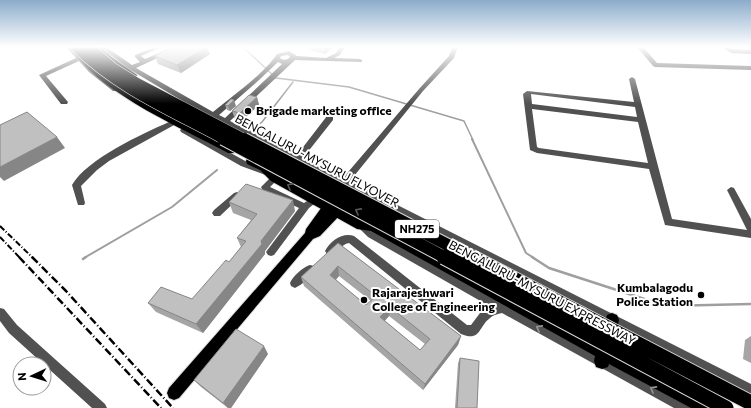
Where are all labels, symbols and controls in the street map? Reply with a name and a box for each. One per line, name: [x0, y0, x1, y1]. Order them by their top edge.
place label: Brigade marketing office: [256, 103, 392, 117]
marker: Brigade marketing office: [243, 106, 253, 116]
street label: BENGALURU-MYSURU FLYOVER: [233, 111, 402, 209]
one-way arrow: [287, 183, 294, 190]
one-way arrow: [355, 209, 362, 216]
road number: NH275: [395, 220, 439, 238]
street label: BENGALURU-MYSURU EXPRESSWAY: [447, 237, 638, 348]
place label: Kumbalagodu Police Station: [616, 280, 693, 308]
place label: Rajarajeshwari College of Engineering: [372, 285, 495, 313]
marker: Kumbalagodu Police Station: [696, 290, 706, 300]
marker: Rajarajeshwari College of Engineering: [359, 295, 369, 305]
one-way arrow: [536, 325, 543, 332]
north arrow: [12, 356, 52, 396]
text: N: [15, 372, 28, 381]
one-way arrow: [650, 386, 657, 394]

